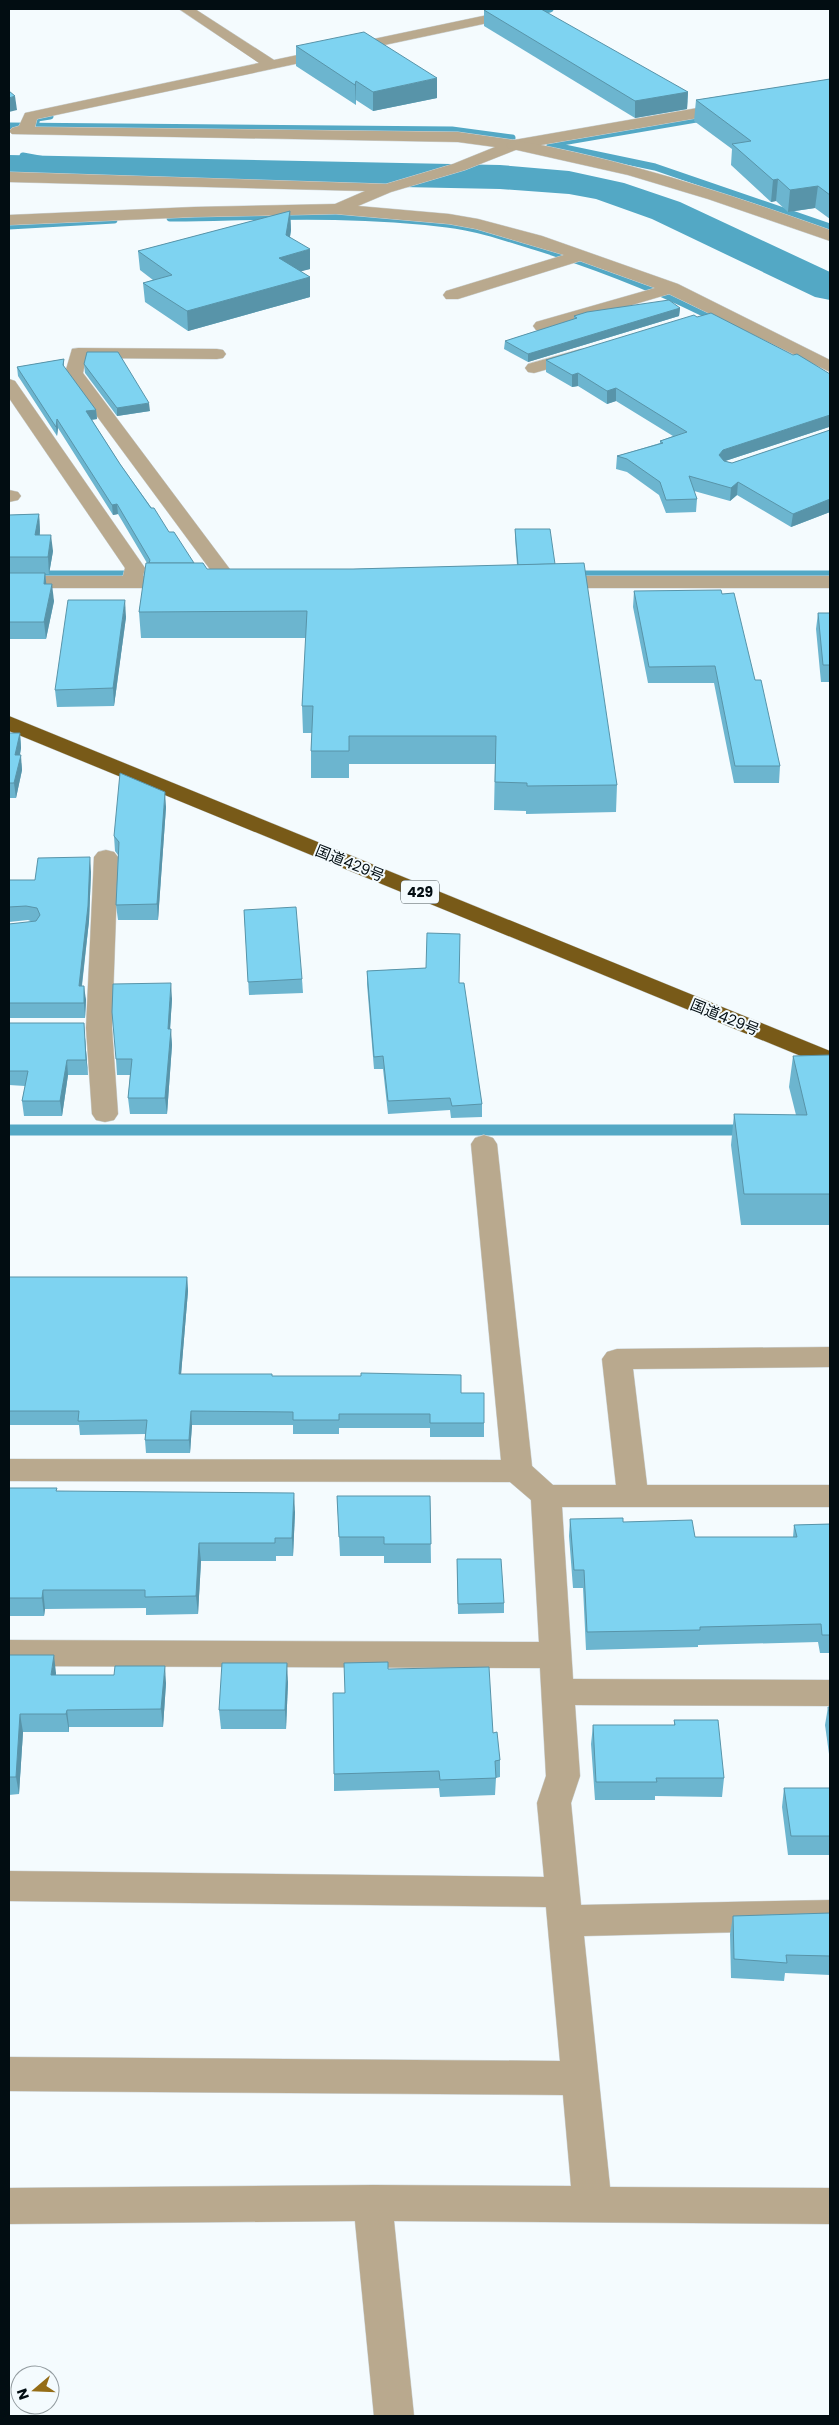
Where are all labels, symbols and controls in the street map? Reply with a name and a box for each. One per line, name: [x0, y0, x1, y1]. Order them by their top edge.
street label: 国道429号: [312, 840, 388, 886]
road number: 429: [401, 880, 439, 904]
street label: 国道429号: [687, 994, 763, 1040]
north arrow: [10, 2365, 60, 2415]
text: N: [12, 2386, 34, 2402]

